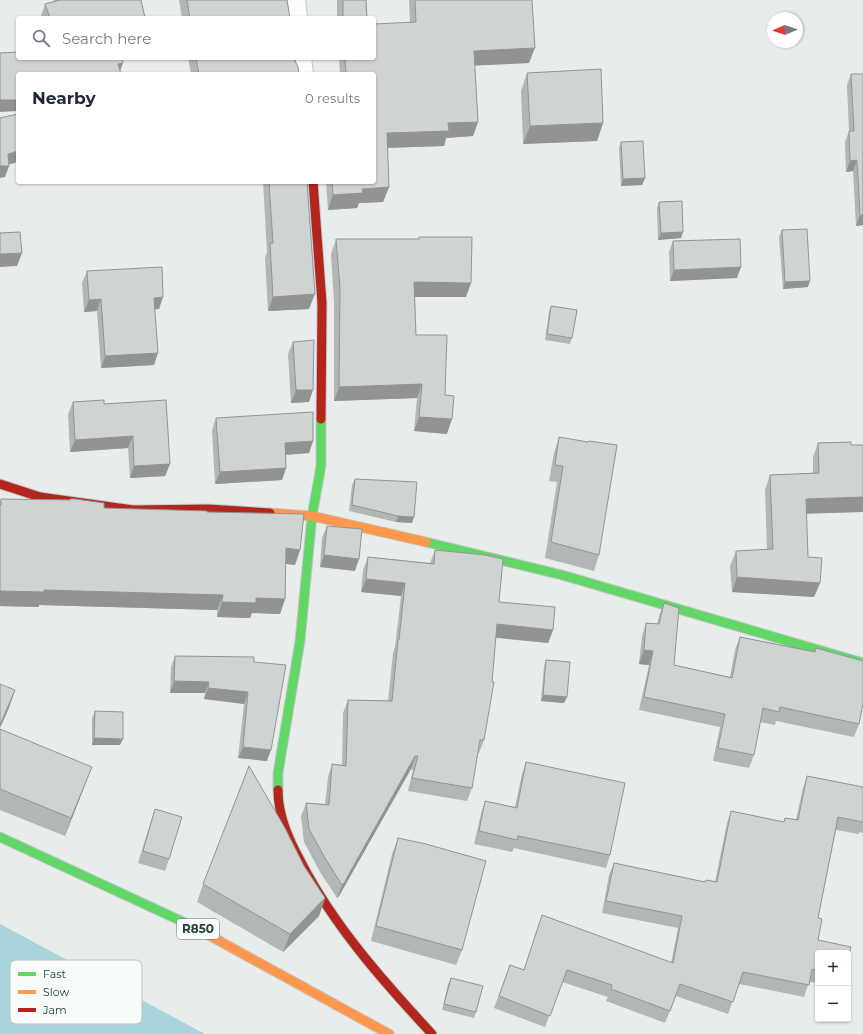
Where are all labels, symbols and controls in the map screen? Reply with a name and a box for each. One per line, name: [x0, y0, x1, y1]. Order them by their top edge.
north arrow: [767, 12, 803, 48]
search box: [16, 16, 376, 60]
icon: search: [30, 27, 52, 49]
text: Search here: [62, 29, 151, 48]
text: Nearby: [32, 88, 96, 108]
text: 0 results: [305, 90, 360, 106]
road number: R850: [177, 919, 219, 939]
map controls: [815, 950, 851, 1022]
button: +: [815, 950, 851, 986]
legend: [10, 960, 142, 1024]
text: Fast: [43, 967, 67, 981]
text: Slow: [43, 985, 69, 999]
button: −: [815, 986, 851, 1022]
text: Jam: [42, 1003, 67, 1017]

